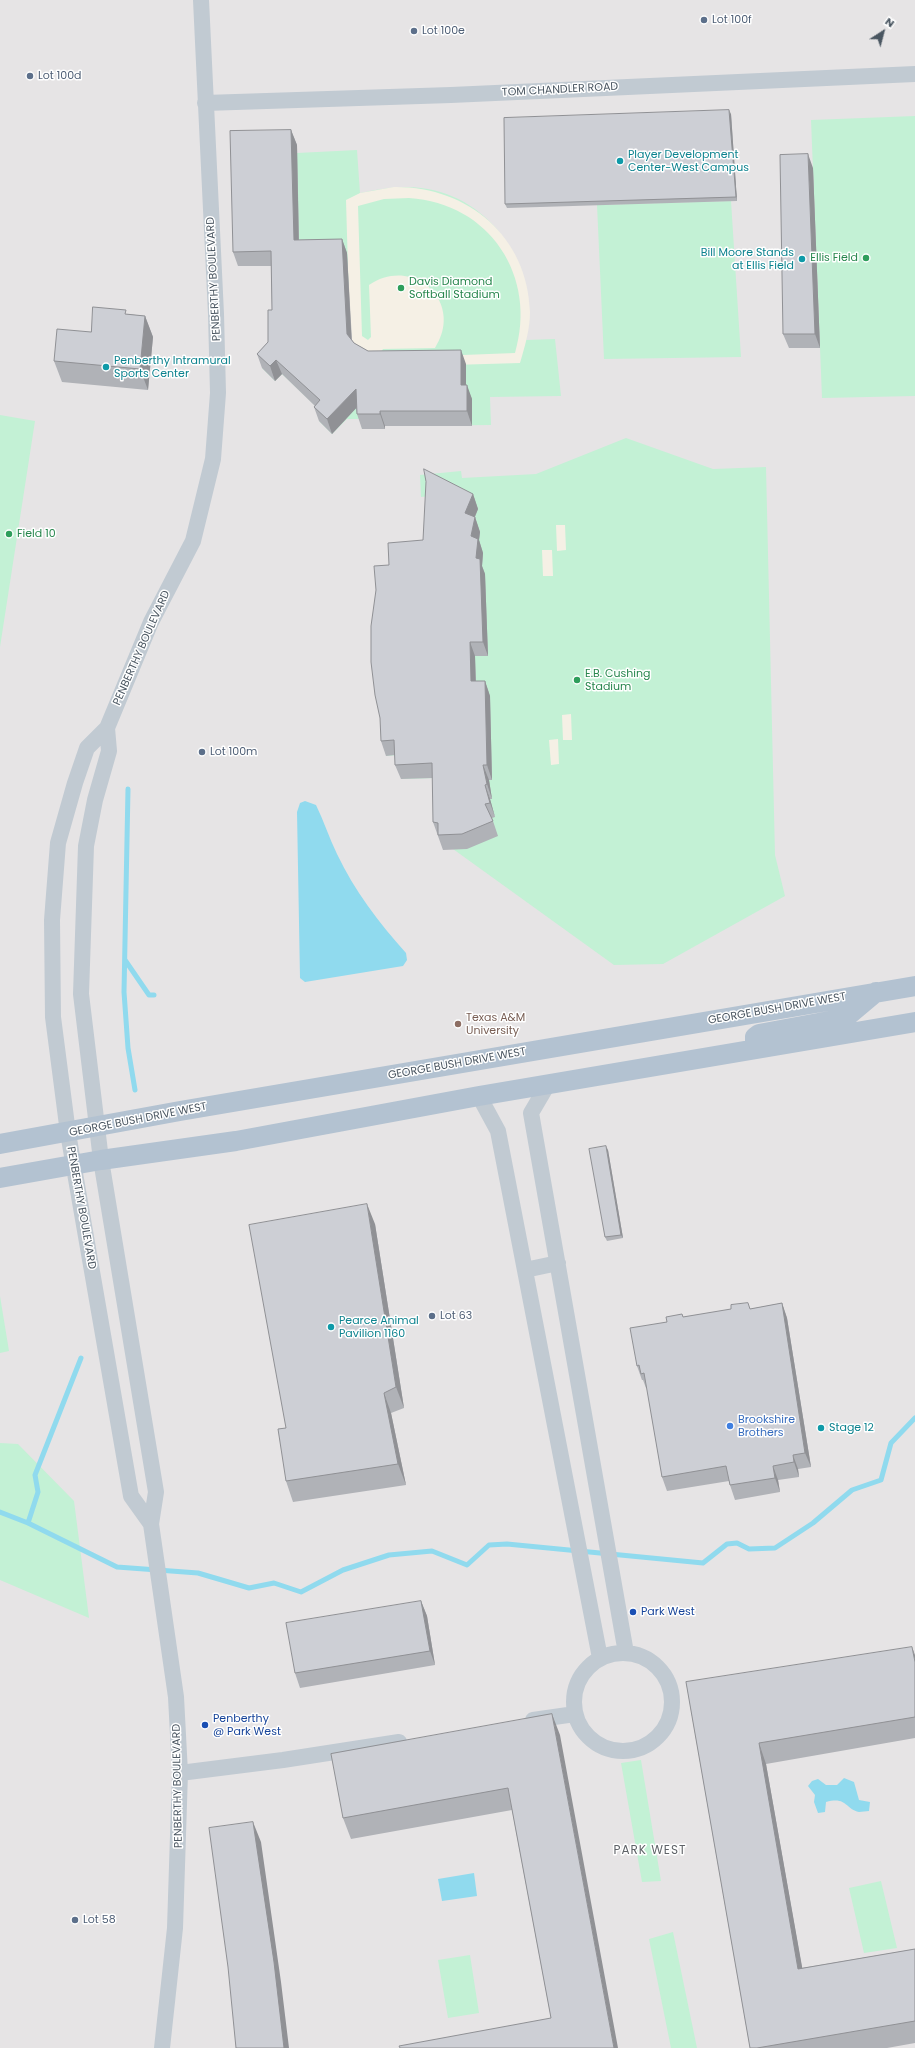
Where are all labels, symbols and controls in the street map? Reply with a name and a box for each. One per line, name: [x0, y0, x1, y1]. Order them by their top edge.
north arrow: [863, 12, 903, 52]
place label: Lot 100f: [712, 13, 752, 27]
text: N: [882, 13, 898, 31]
marker: Lot 100f: [699, 15, 709, 25]
place label: Lot 100e: [422, 24, 465, 38]
marker: Lot 100e: [409, 26, 419, 36]
place label: Lot 100d: [38, 69, 82, 83]
marker: Lot 100d: [25, 71, 35, 81]
street label: TOM CHANDLER ROAD: [501, 80, 619, 100]
place label: Player Development Center-West Campus: [628, 148, 749, 174]
marker: Player Development Center-West Campus: [615, 156, 625, 166]
street label: PENBERTHY BOULEVARD: [204, 217, 224, 341]
place label: Bill Moore Stands at Ellis Field: [701, 246, 794, 272]
place label: Ellis Field: [810, 251, 858, 265]
marker: Ellis Field: [861, 253, 871, 263]
marker: Bill Moore Stands at Ellis Field: [797, 254, 807, 264]
place label: Davis Diamond Softball Stadium: [409, 275, 500, 301]
marker: Davis Diamond Softball Stadium: [396, 283, 406, 293]
place label: Penberthy Intramural Sports Center: [114, 354, 231, 380]
marker: Penberthy Intramural Sports Center: [101, 362, 111, 372]
place label: Field 10: [17, 527, 56, 541]
marker: Field 10: [4, 529, 14, 539]
street label: PENBERTHY BOULEVARD: [111, 589, 173, 707]
place label: E.B. Cushing Stadium: [585, 667, 650, 693]
marker: E.B. Cushing Stadium: [572, 675, 582, 685]
place label: Lot 100m: [210, 745, 257, 759]
marker: Lot 100m: [197, 747, 207, 757]
street label: GEORGE BUSH DRIVE WEST: [707, 990, 847, 1028]
place label: Texas A&M University: [466, 1011, 525, 1037]
marker: Texas A&M University: [453, 1019, 463, 1029]
street label: GEORGE BUSH DRIVE WEST: [387, 1045, 527, 1083]
street label: GEORGE BUSH DRIVE WEST: [68, 1100, 208, 1140]
street label: PENBERTHY BOULEVARD: [64, 1146, 98, 1270]
place label: Lot 63: [440, 1309, 472, 1323]
marker: Lot 63: [427, 1311, 437, 1321]
place label: Pearce Animal Pavilion 1160: [339, 1314, 419, 1340]
marker: Pearce Animal Pavilion 1160: [326, 1322, 336, 1332]
place label: Brookshire Brothers: [738, 1413, 795, 1439]
marker: Brookshire Brothers: [725, 1421, 735, 1431]
place label: Stage 12: [829, 1421, 874, 1435]
marker: Stage 12: [816, 1423, 826, 1433]
place label: Park West: [641, 1605, 695, 1619]
marker: Park West: [628, 1607, 638, 1617]
place label: Penberthy @ Park West: [213, 1712, 281, 1738]
marker: Penberthy @ Park West: [200, 1720, 210, 1730]
street label: PENBERTHY BOULEVARD: [170, 1724, 186, 1848]
district label: PARK WEST: [613, 1844, 687, 1858]
place label: Lot 58: [83, 1913, 116, 1927]
marker: Lot 58: [70, 1915, 80, 1925]

